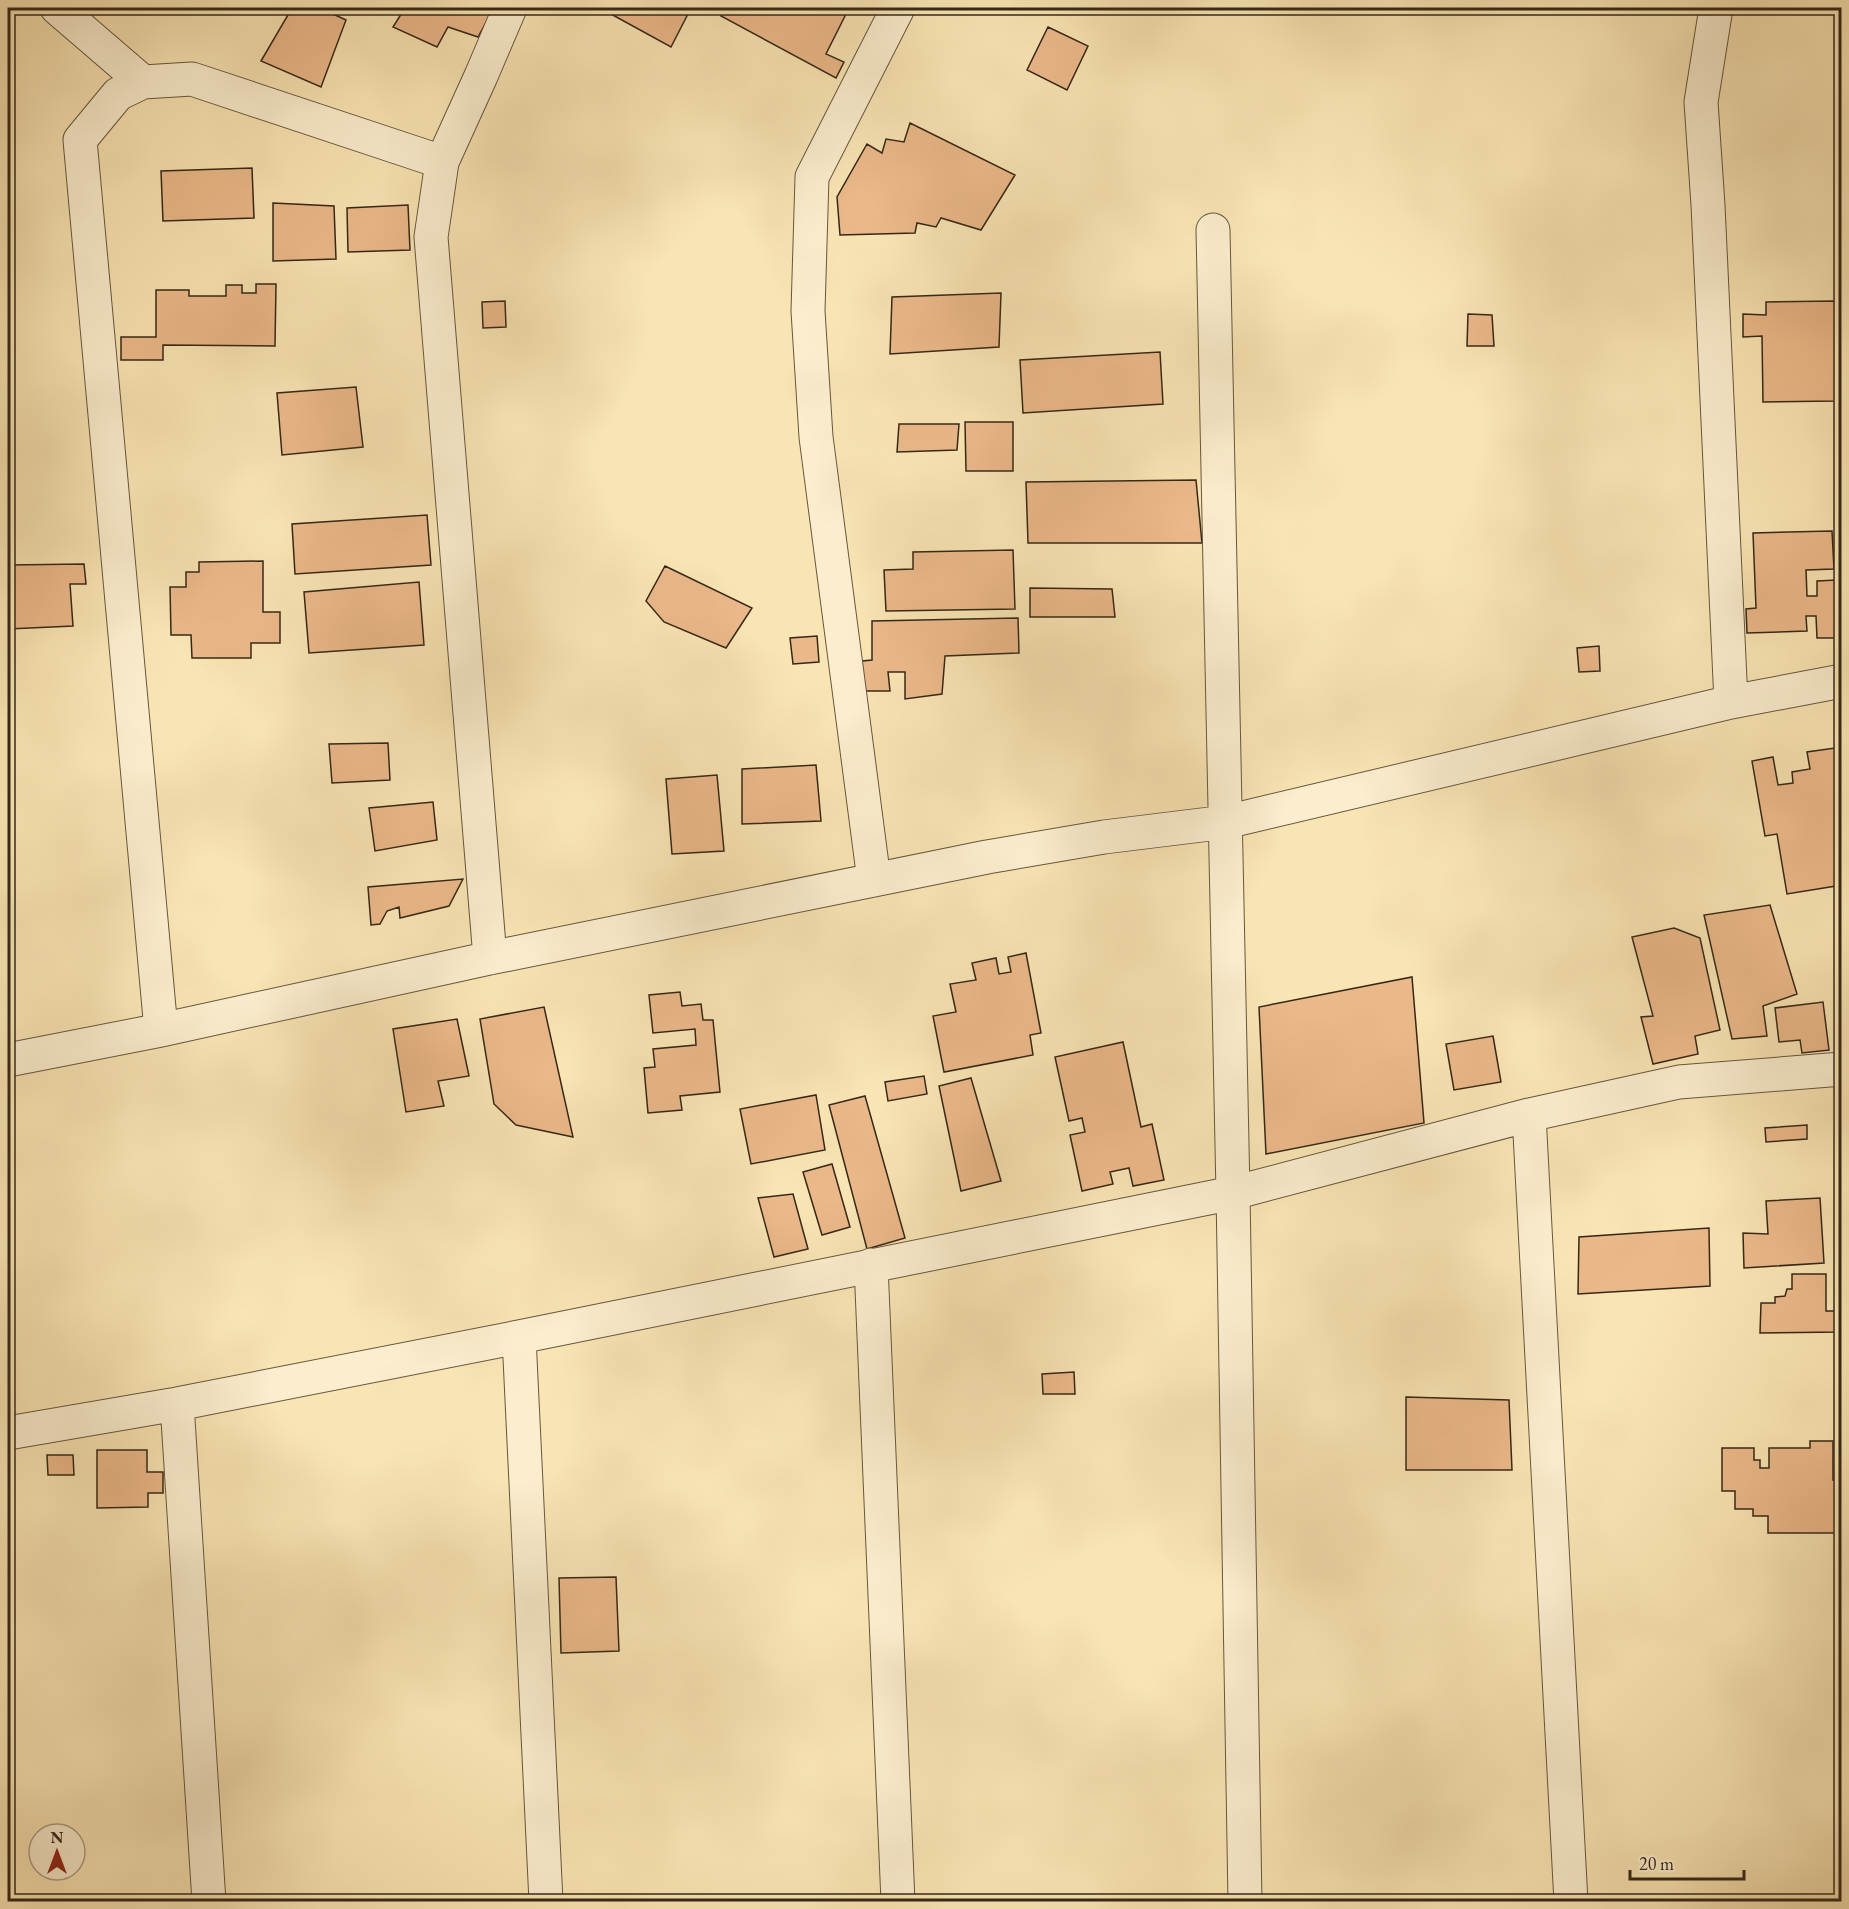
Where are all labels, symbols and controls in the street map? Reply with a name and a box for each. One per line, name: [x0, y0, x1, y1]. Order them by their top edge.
north arrow: [27, 1822, 87, 1882]
text: N: [51, 1827, 64, 1848]
scale bar: [1630, 1843, 1744, 1881]
text: 20 m: [1639, 1852, 1674, 1875]

